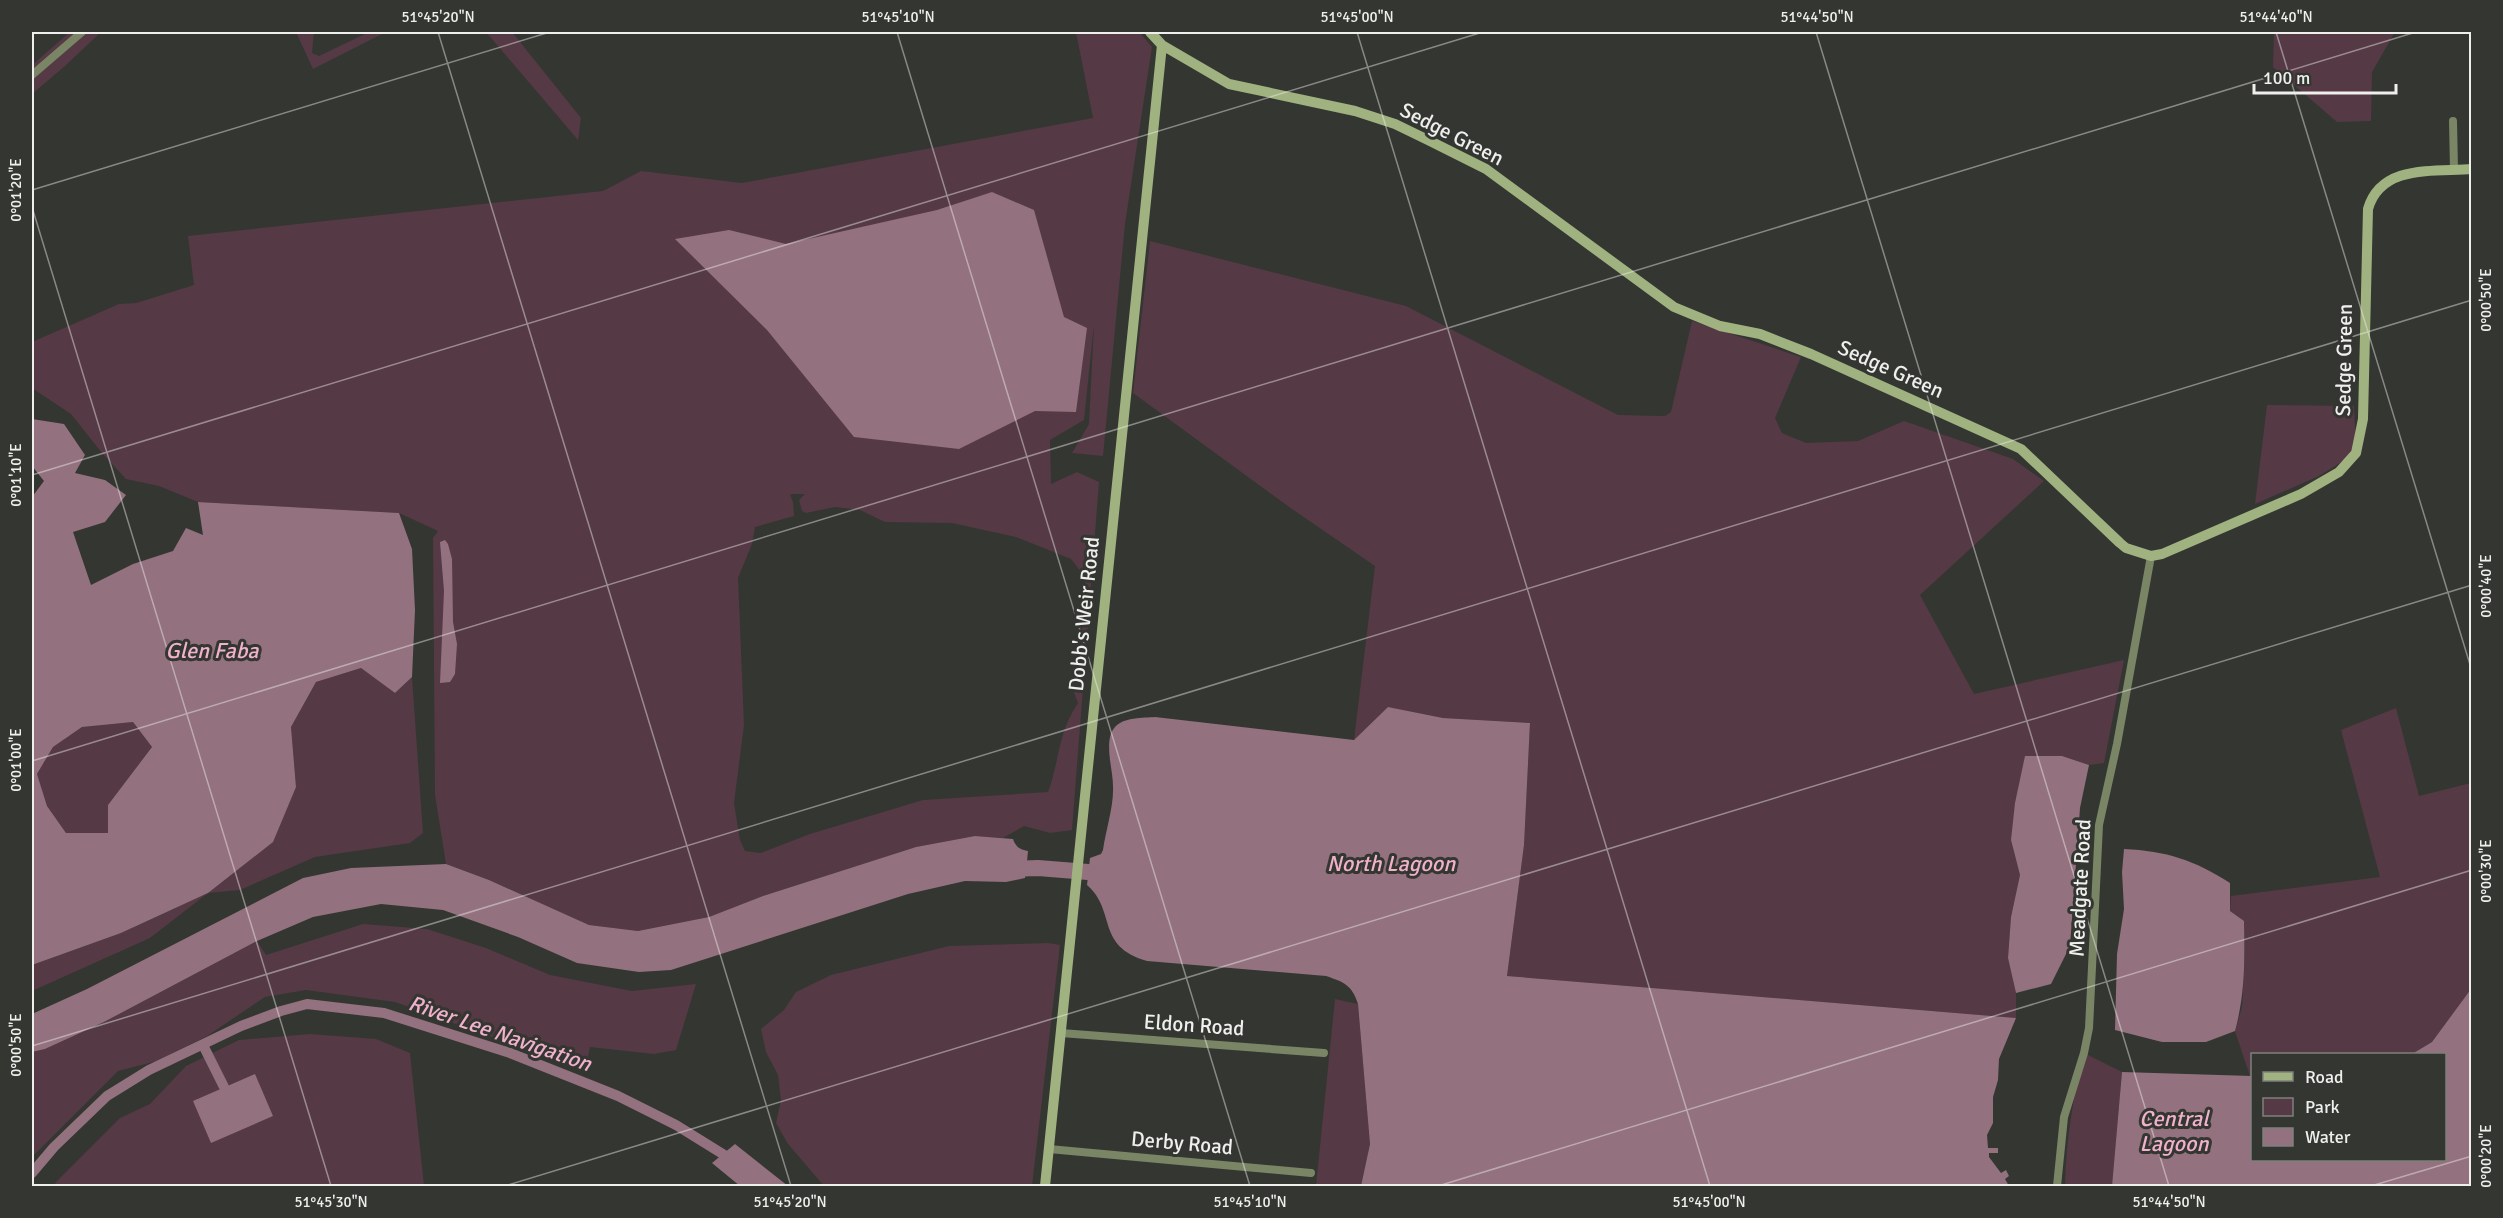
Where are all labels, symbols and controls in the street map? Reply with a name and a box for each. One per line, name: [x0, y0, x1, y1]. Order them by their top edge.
text: 51°45'20"N: [401, 8, 475, 26]
text: 51°45'10"N: [861, 8, 935, 26]
text: 51°45'00"N: [1320, 8, 1394, 26]
text: 51°44'50"N: [1780, 8, 1854, 26]
text: 51°44'40"N: [2239, 8, 2313, 26]
scale bar: [2254, 57, 2396, 95]
text: 100 m: [2263, 67, 2310, 89]
street label: Sedge Green: [1396, 97, 1508, 171]
text: 0°01'20"E: [7, 158, 25, 222]
text: 0°00'50"E: [2477, 268, 2495, 332]
street label: Sedge Green: [2330, 303, 2358, 417]
street label: Sedge Green: [1834, 334, 1948, 404]
text: 0°01'10"E: [7, 443, 25, 507]
street label: Dobb's Weir Road: [1063, 535, 1105, 693]
text: 0°00'40"E: [2477, 554, 2495, 618]
water label: Glen Faba: [166, 637, 259, 664]
text: 0°01'00"E: [7, 728, 25, 792]
street label: Meadgate Road: [2063, 818, 2097, 958]
text: 0°00'30"E: [2477, 839, 2495, 903]
water label: North Lagoon: [1327, 850, 1456, 877]
water label: River Lee Navigation: [405, 989, 596, 1077]
street label: Eldon Road: [1143, 1009, 1245, 1041]
text: 0°00'50"E: [7, 1013, 25, 1077]
legend: [2251, 1053, 2446, 1161]
text: Road: [2305, 1066, 2344, 1088]
text: Park: [2305, 1096, 2340, 1118]
water label: Central Lagoon: [2139, 1105, 2210, 1157]
text: 0°00'20"E: [2477, 1124, 2495, 1188]
street label: Derby Road: [1130, 1126, 1234, 1160]
text: Water: [2305, 1126, 2351, 1148]
text: 51°45'30"N: [294, 1193, 368, 1211]
text: 51°45'20"N: [753, 1193, 827, 1211]
text: 51°45'10"N: [1213, 1193, 1287, 1211]
text: 51°45'00"N: [1672, 1193, 1746, 1211]
text: 51°44'50"N: [2132, 1193, 2206, 1211]

